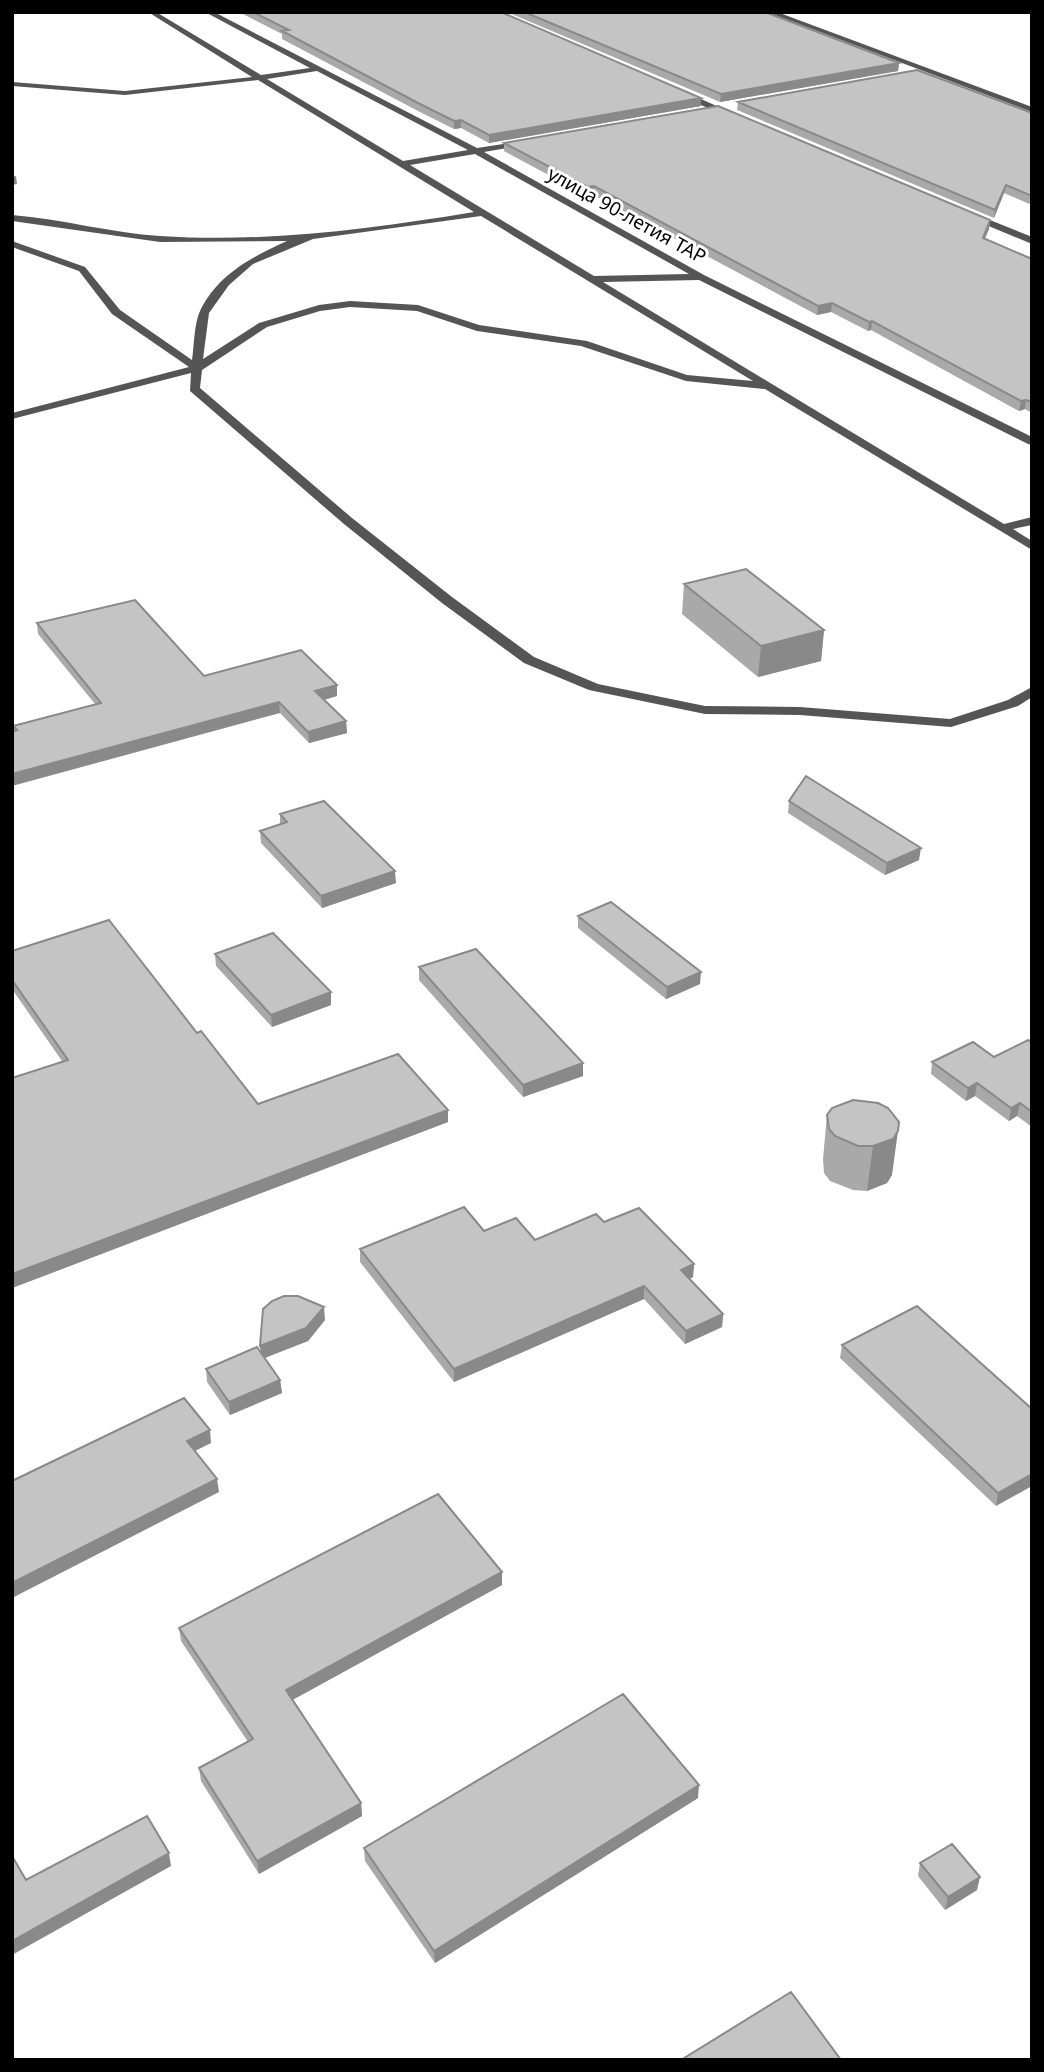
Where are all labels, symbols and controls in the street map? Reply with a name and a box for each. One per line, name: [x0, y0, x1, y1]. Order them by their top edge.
street label: улица 90-летия ТАР: [543, 161, 711, 269]

